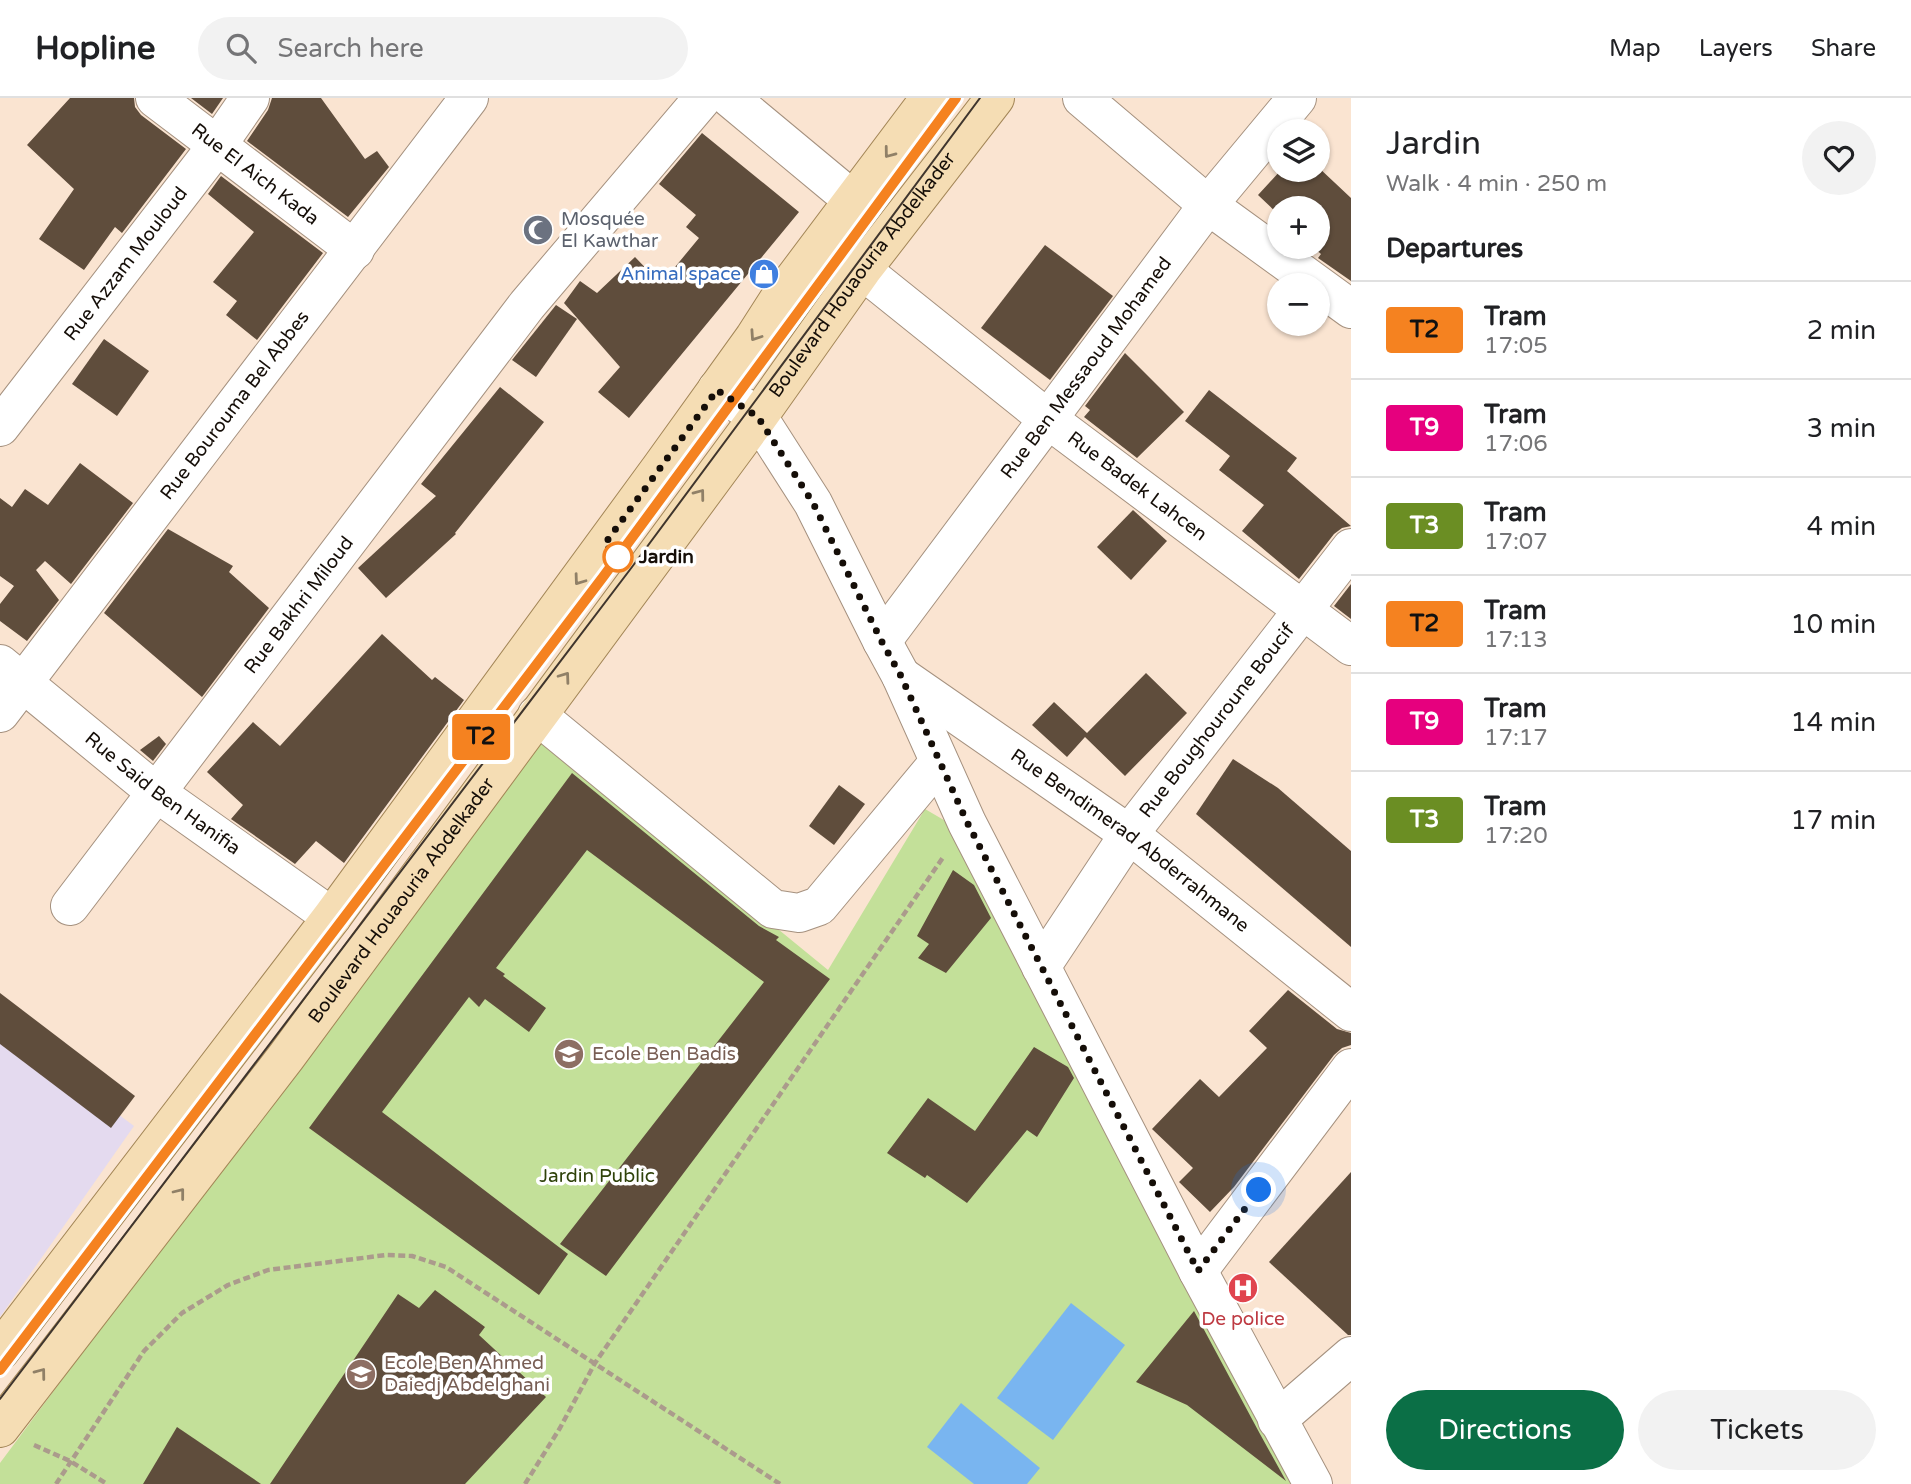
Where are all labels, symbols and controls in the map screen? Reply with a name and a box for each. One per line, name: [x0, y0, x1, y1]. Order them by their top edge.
search box: [198, 17, 688, 80]
text: Hopline: [35, 29, 156, 68]
icon: search: [222, 29, 260, 67]
text: Search here: [278, 33, 424, 64]
text: Map: [1609, 34, 1661, 63]
text: Layers: [1699, 34, 1773, 63]
text: Share: [1811, 34, 1876, 63]
street label: Rue El Aich Kada: [187, 119, 323, 230]
map controls: [1267, 119, 1330, 336]
button: layers: [1267, 119, 1330, 182]
button: heart: [1802, 121, 1876, 195]
text: Jardin: [1386, 124, 1481, 163]
one-way arrow: [885, 145, 898, 158]
street label: Boulevard Houaouria Abdelkader: [764, 147, 960, 402]
text: Walk · 4 min · 250 m: [1386, 170, 1607, 198]
street label: Rue Azzam Mouloud: [60, 183, 192, 345]
button: +: [1267, 196, 1330, 259]
place label: Mosquée El Kawthar: [561, 208, 659, 252]
mosque icon: Mosquée El Kawthar: [521, 213, 555, 247]
text: Departures: [1386, 233, 1523, 264]
street label: Rue Ben Messaoud Mohamed: [996, 253, 1176, 483]
shop icon: Animal space: [747, 257, 781, 291]
place label: Animal space: [620, 263, 741, 285]
button: −: [1267, 273, 1330, 336]
text: Tram: [1484, 301, 1547, 332]
street label: Rue Bourouma Bel Abbes: [156, 306, 314, 504]
text: T2: [1410, 315, 1439, 344]
text: 2 min: [1807, 315, 1876, 346]
one-way arrow: [751, 328, 763, 341]
text: 17:05: [1484, 332, 1548, 360]
text: Tram: [1484, 399, 1547, 430]
text: T9: [1410, 413, 1439, 442]
text: 3 min: [1807, 413, 1876, 444]
street label: Rue Badek Lahcen: [1063, 427, 1211, 545]
text: 17:06: [1484, 430, 1548, 458]
one-way arrow: [692, 489, 705, 502]
text: Tram: [1484, 497, 1547, 528]
text: T3: [1410, 511, 1439, 540]
text: 4 min: [1807, 511, 1876, 542]
text: 17:07: [1484, 528, 1548, 556]
street label: Rue Bakhri Miloud: [240, 532, 358, 678]
marker: Jardin: [603, 542, 633, 572]
place label: Jardin: [638, 546, 694, 568]
one-way arrow: [575, 572, 587, 585]
text: Tram: [1484, 595, 1547, 626]
text: T2: [1410, 609, 1439, 638]
text: 10 min: [1790, 609, 1876, 640]
street label: Rue Boughouroune Boucif: [1135, 619, 1300, 822]
text: 17:13: [1484, 626, 1548, 654]
one-way arrow: [557, 672, 569, 685]
text: Tram: [1484, 693, 1547, 724]
text: T9: [1410, 707, 1439, 736]
text: 14 min: [1790, 707, 1876, 738]
line badge: T2: [449, 714, 512, 760]
text: T2: [466, 722, 496, 751]
text: 17:17: [1484, 724, 1548, 752]
street label: Rue Said Ben Hanifia: [81, 727, 245, 860]
street label: Rue Bendimerad Abderrahmane: [1006, 744, 1253, 937]
street label: Boulevard Houaouria Abdelkader: [304, 773, 500, 1027]
text: Tram: [1484, 791, 1547, 822]
text: T3: [1410, 805, 1439, 834]
text: 17 min: [1790, 805, 1876, 836]
text: 17:20: [1484, 822, 1548, 850]
school or university icon: Ecole Ben Badis: [552, 1037, 586, 1071]
place label: Ecole Ben Badis: [592, 1043, 736, 1065]
park label: Jardin Public: [539, 1165, 655, 1187]
your location: [1241, 1172, 1276, 1207]
one-way arrow: [171, 1188, 184, 1200]
hospital icon: De police: [1226, 1271, 1260, 1305]
place label: De police: [1201, 1308, 1285, 1330]
place label: Ecole Ben Ahmed Daiedj Abdelghani: [384, 1352, 550, 1396]
school or university icon: Ecole Ben Ahmed Daiedj Abdelghani: [344, 1357, 378, 1391]
one-way arrow: [33, 1368, 46, 1381]
button: Directions: [1386, 1390, 1624, 1470]
button: Tickets: [1638, 1390, 1876, 1470]

